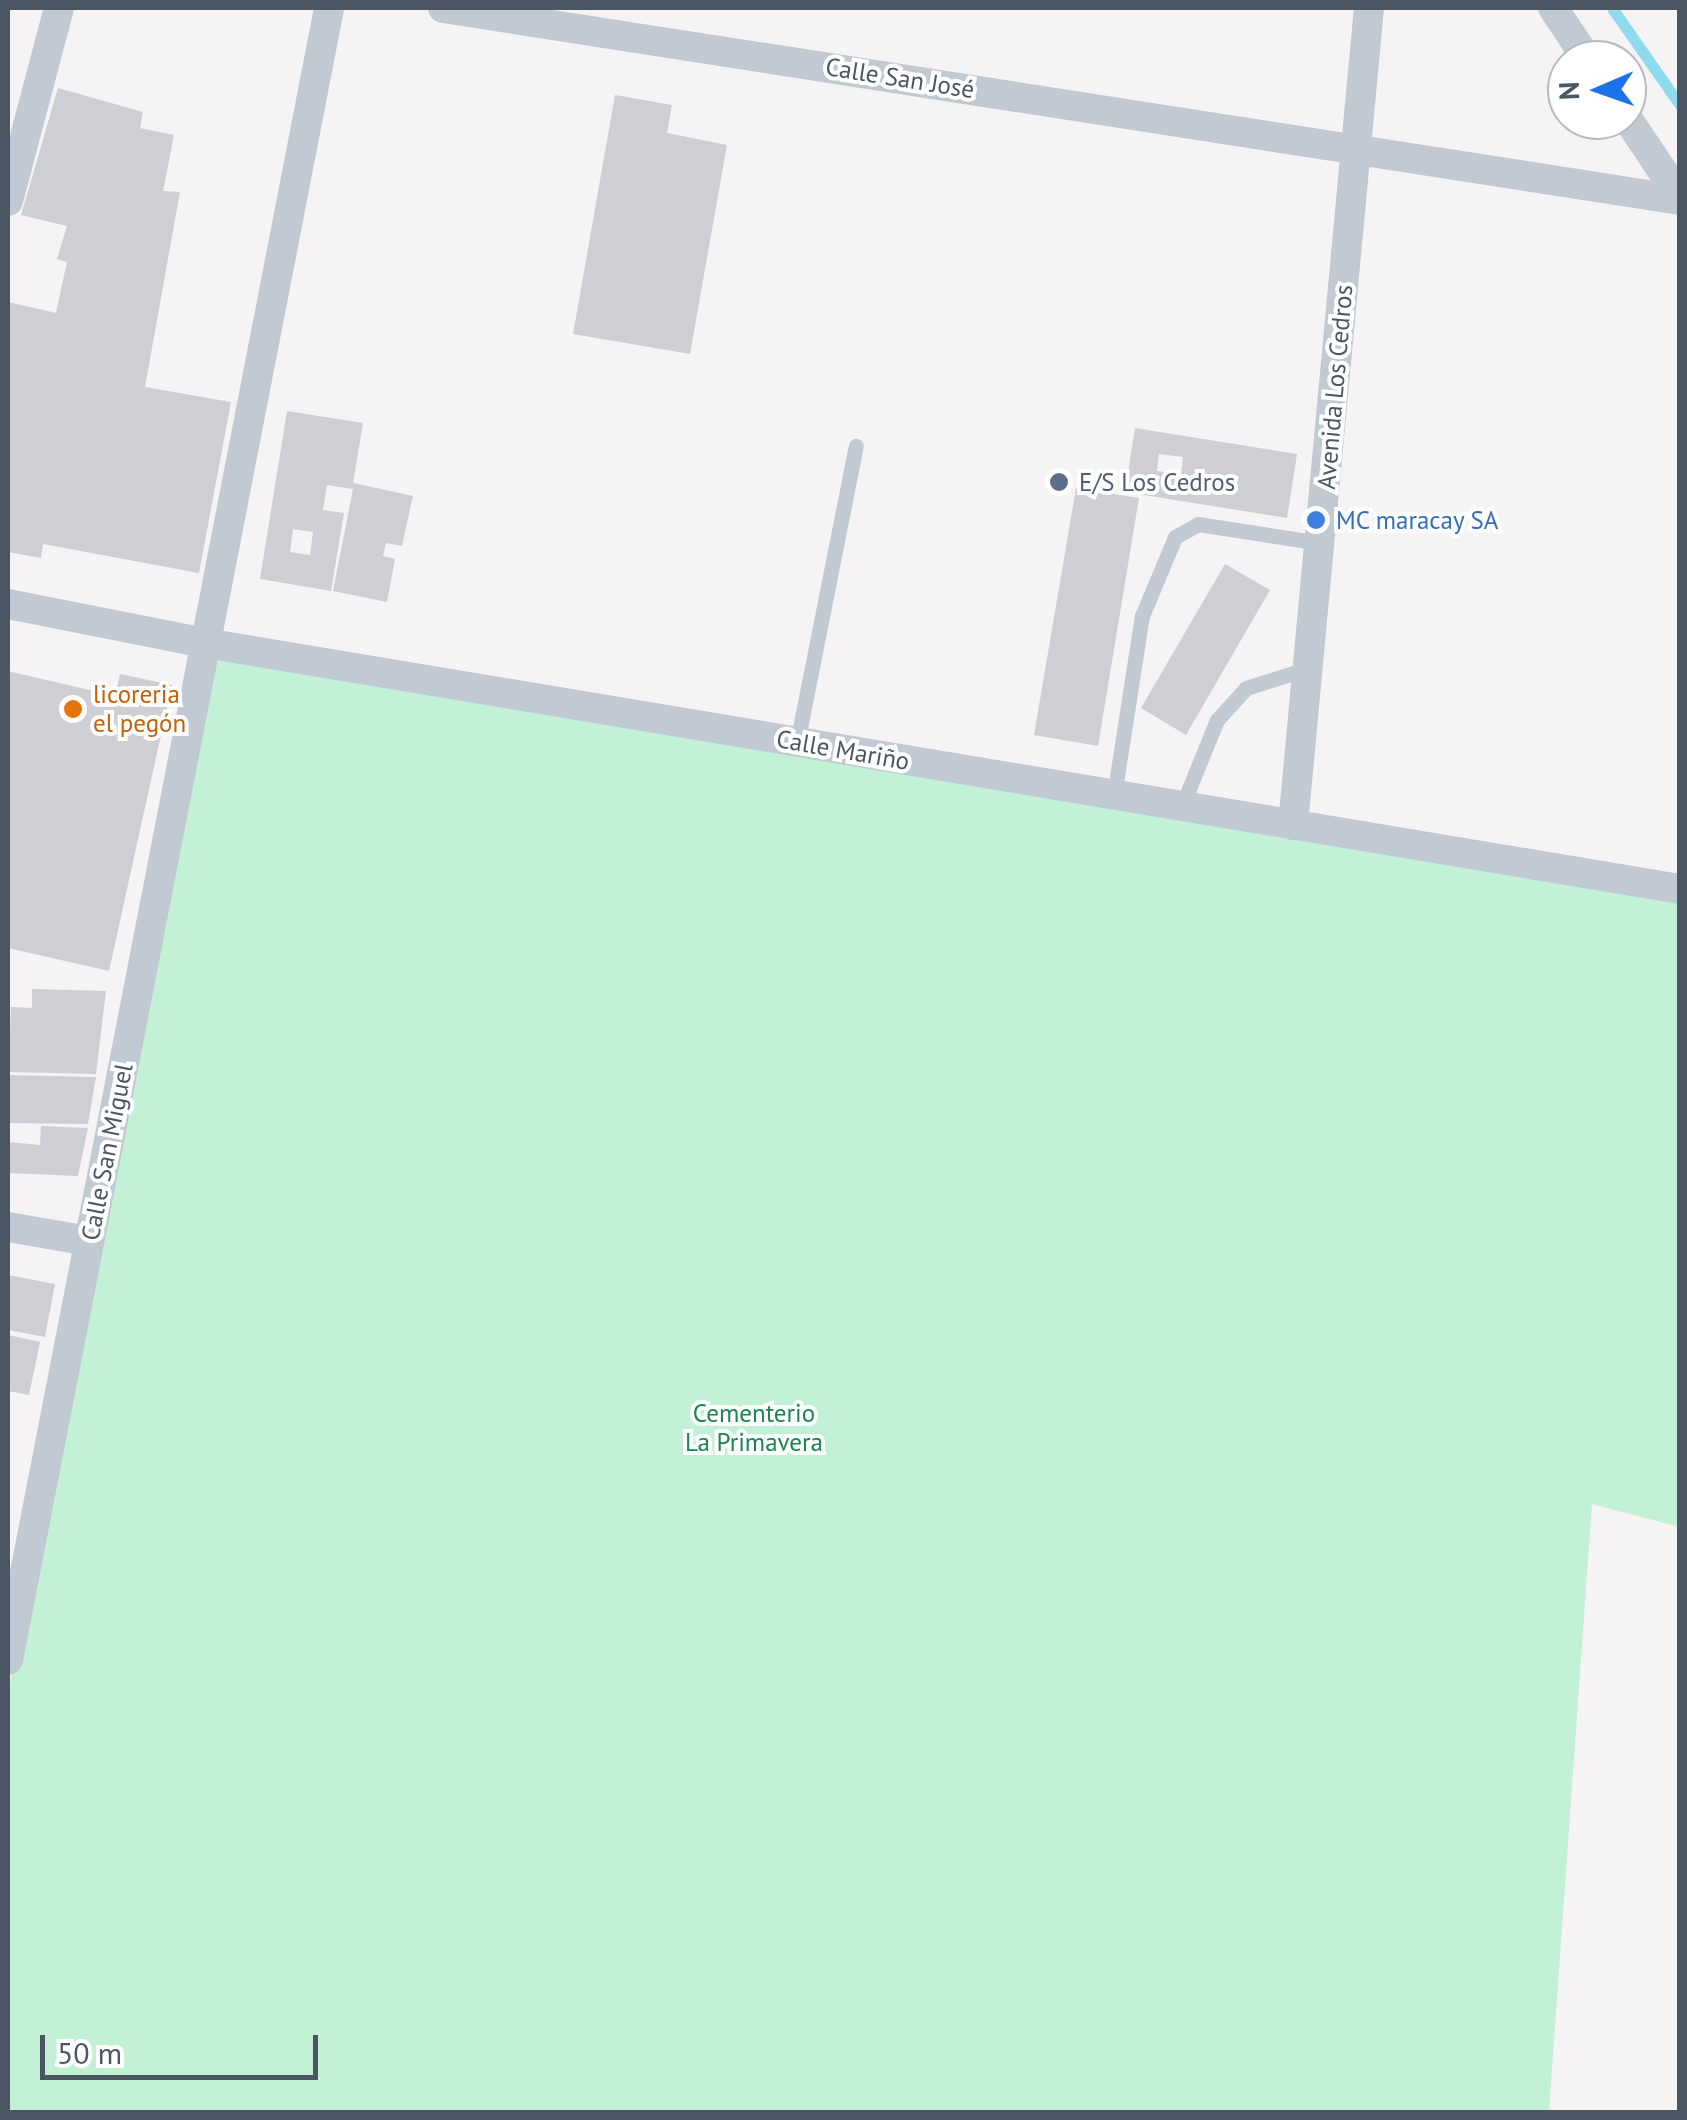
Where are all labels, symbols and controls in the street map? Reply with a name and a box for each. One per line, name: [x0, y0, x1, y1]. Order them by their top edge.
north arrow: [1547, 40, 1647, 140]
street label: Calle San José: [824, 51, 976, 105]
text: N: [1550, 81, 1587, 101]
street label: Avenida Los Cedros: [1311, 284, 1359, 490]
place label: E/S Los Cedros: [1079, 467, 1235, 497]
marker: E/S Los Cedros: [1048, 471, 1070, 493]
place label: MC maracay SA: [1336, 505, 1500, 535]
marker: MC maracay SA: [1305, 509, 1327, 531]
place label: licoreria el pegón: [93, 680, 186, 739]
marker: licoreria el pegón: [62, 698, 84, 720]
street label: Calle Mariño: [774, 724, 912, 776]
street label: Calle San Miguel: [75, 1061, 139, 1243]
park label: Cementerio La Primavera: [685, 1399, 823, 1458]
scale bar: [45, 2015, 322, 2077]
text: 50 m: [57, 2033, 122, 2072]

